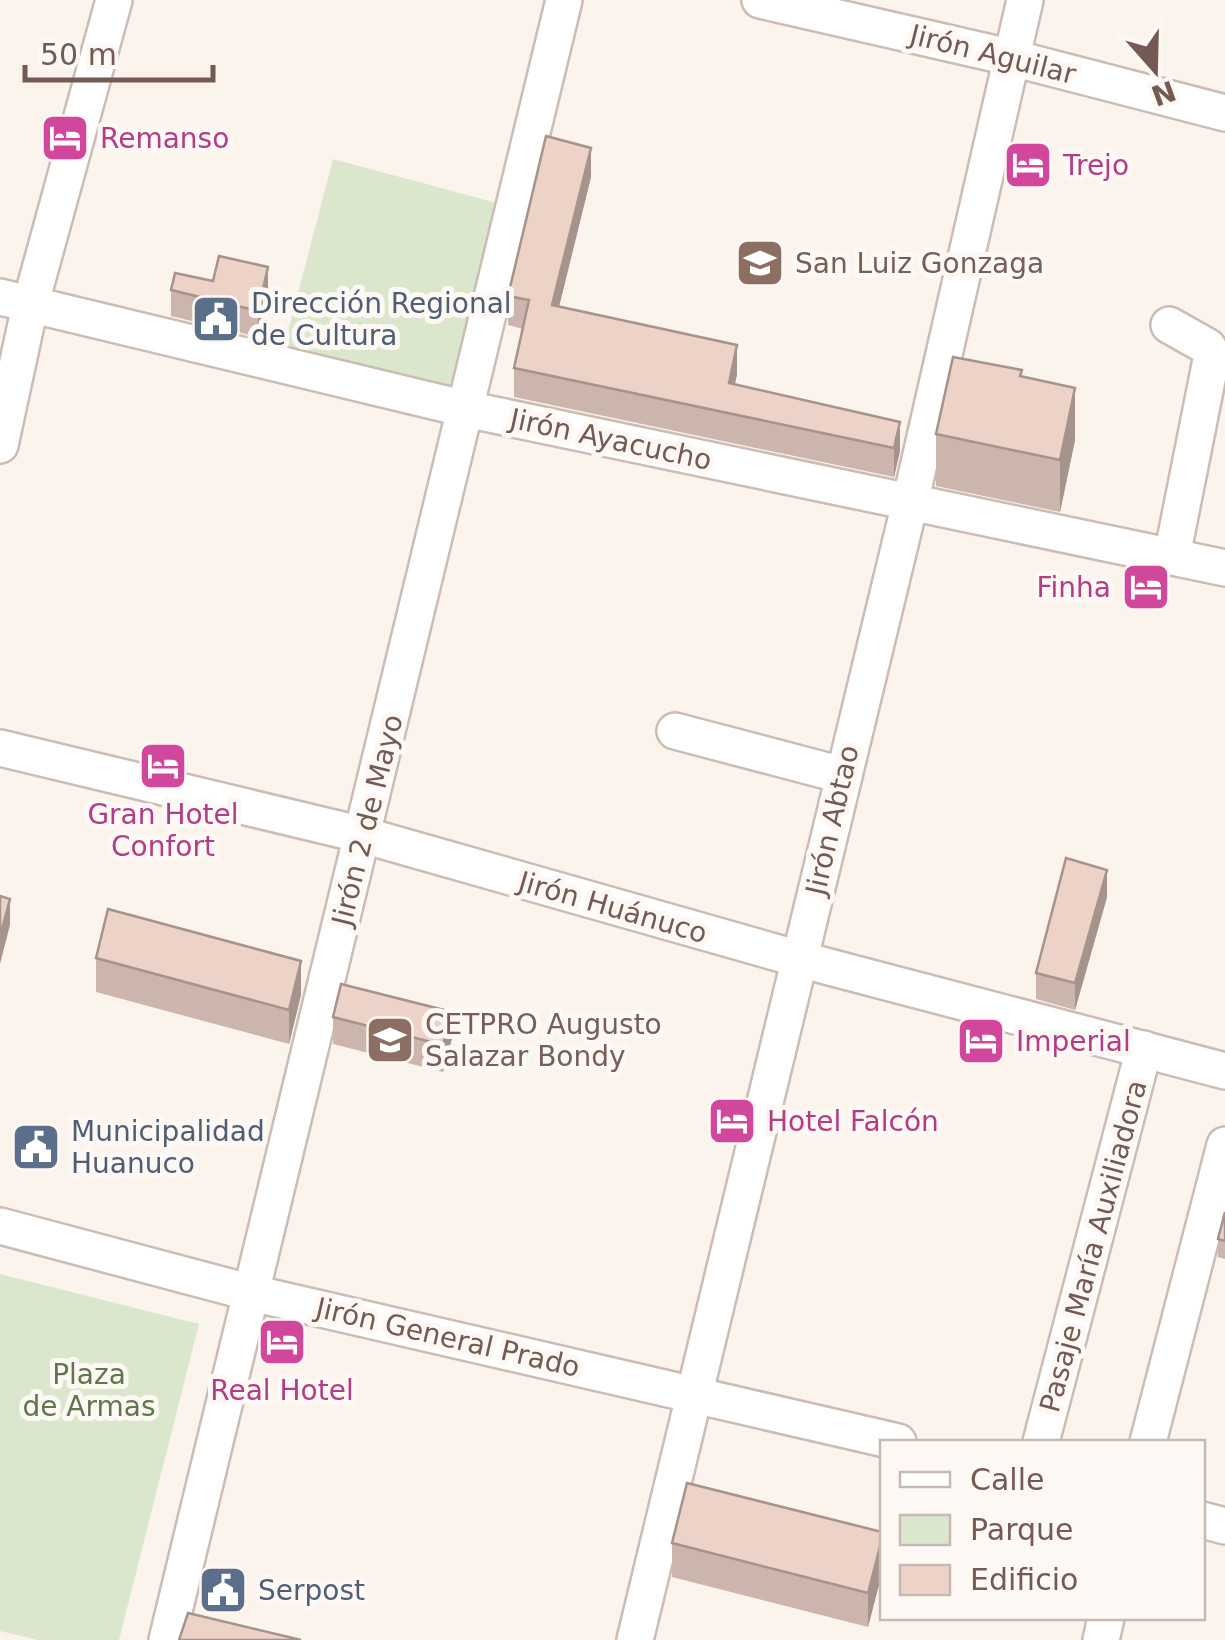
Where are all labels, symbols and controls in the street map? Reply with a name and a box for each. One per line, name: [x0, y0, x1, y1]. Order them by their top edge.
street label: Jirón Aguilar: [905, 17, 1080, 91]
scale bar: [25, 20, 212, 82]
north arrow: [1105, 20, 1205, 120]
text: 50 m: [40, 37, 117, 72]
text: N: [1147, 74, 1180, 113]
hotel icon: Remanso: [39, 112, 91, 164]
place label: Remanso: [100, 122, 229, 155]
hotel icon: Trejo: [1002, 139, 1054, 191]
place label: Trejo: [1062, 149, 1129, 182]
school or university icon: San Luiz Gonzaga: [734, 237, 786, 289]
place label: San Luiz Gonzaga: [795, 247, 1044, 280]
place label: Dirección Regional de Cultura: [251, 287, 512, 352]
public building icon: Dirección Regional de Cultura: [190, 293, 242, 345]
street label: Jirón Ayacucho: [505, 402, 715, 477]
hotel icon: Finha: [1120, 561, 1172, 613]
place label: Finha: [1037, 571, 1111, 604]
street label: Jirón 2 de Mayo: [325, 711, 410, 931]
hotel icon: Gran Hotel Confort: [137, 740, 189, 792]
street label: Jirón Abtao: [799, 742, 866, 900]
place label: Gran Hotel Confort: [87, 798, 239, 863]
street label: Jirón Huánuco: [513, 864, 711, 950]
place label: CETPRO Augusto Salazar Bondy: [425, 1008, 662, 1073]
school or university icon: CETPRO Augusto Salazar Bondy: [364, 1014, 416, 1066]
hotel icon: Imperial: [955, 1015, 1007, 1067]
place label: Imperial: [1016, 1025, 1131, 1058]
street label: Pasaje María Auxiliadora: [1033, 1076, 1154, 1416]
hotel icon: Hotel Falcón: [706, 1095, 758, 1147]
place label: Hotel Falcón: [767, 1105, 939, 1138]
place label: Municipalidad Huanuco: [71, 1115, 265, 1180]
public building icon: Municipalidad Huanuco: [10, 1121, 62, 1173]
street label: Jirón General Prado: [311, 1291, 583, 1384]
hotel icon: Real Hotel: [256, 1316, 308, 1368]
park label: Plaza de Armas: [22, 1358, 156, 1423]
place label: Real Hotel: [210, 1374, 354, 1407]
legend: [880, 1440, 1205, 1620]
text: Calle: [970, 1462, 1044, 1497]
text: Parque: [970, 1512, 1073, 1547]
text: Edificio: [970, 1562, 1078, 1597]
public building icon: Serpost: [197, 1564, 249, 1616]
place label: Serpost: [258, 1574, 365, 1607]

